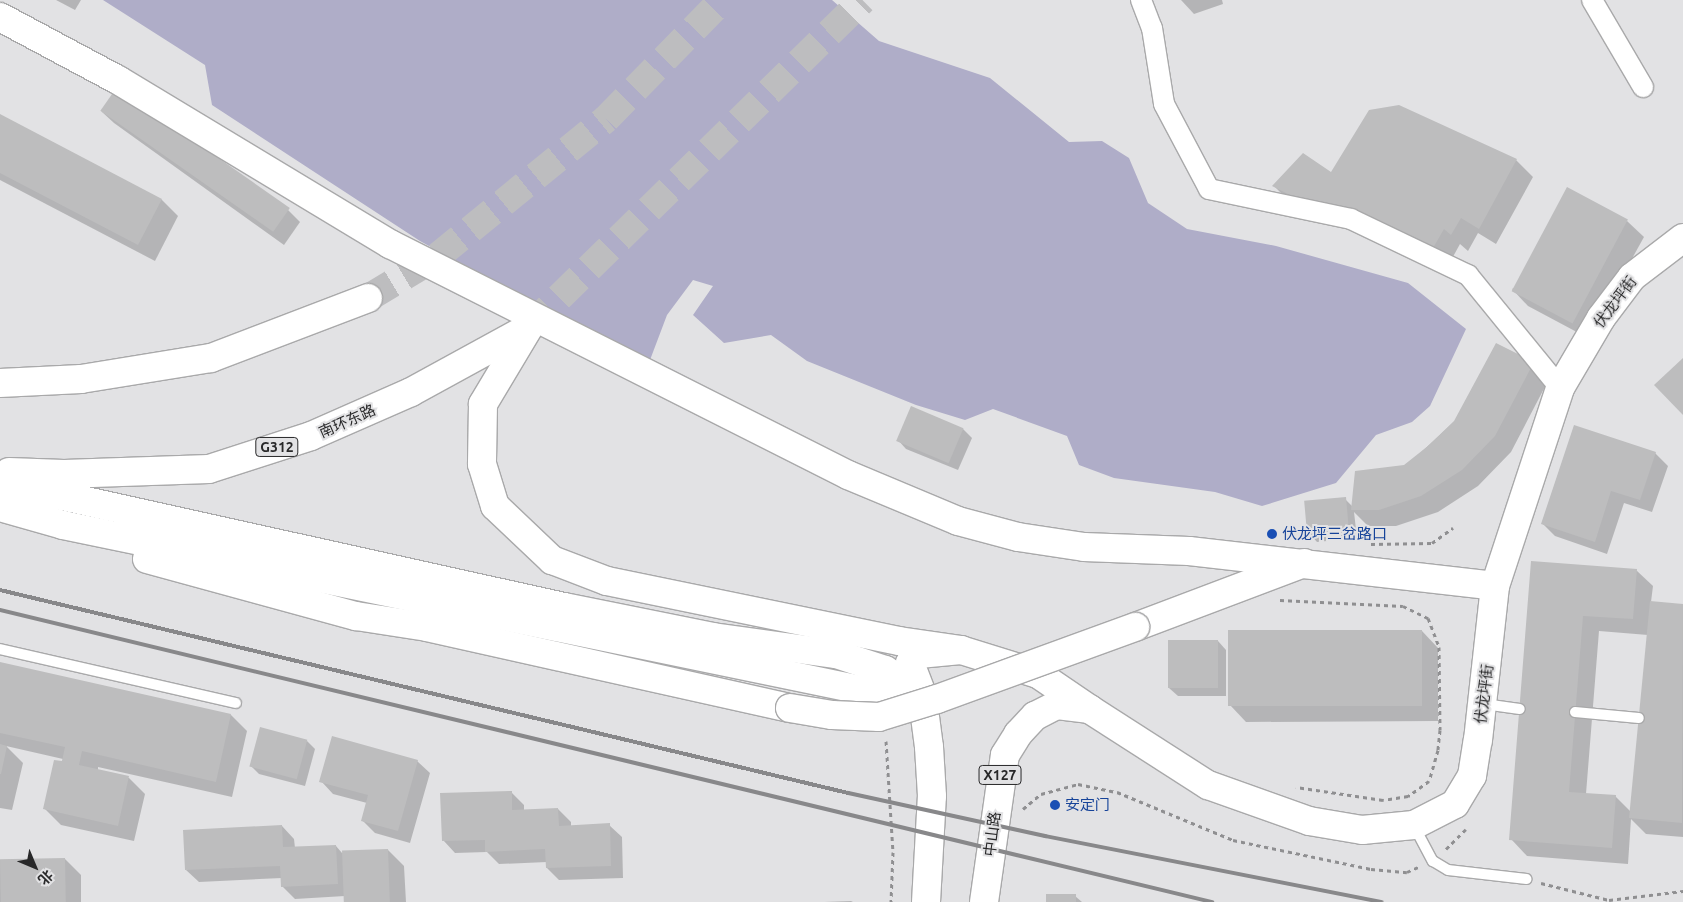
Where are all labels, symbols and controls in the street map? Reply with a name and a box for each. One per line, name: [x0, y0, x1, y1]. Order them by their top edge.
street label: 伏龙坪街: [1590, 273, 1640, 331]
street label: 南环东路: [316, 401, 378, 441]
road number: G312: [254, 436, 300, 458]
place label: 伏龙坪三岔路口: [1282, 525, 1387, 543]
marker: 伏龙坪三岔路口: [1266, 528, 1278, 540]
street label: 伏龙坪街: [1471, 663, 1497, 725]
road number: X127: [978, 764, 1022, 786]
place label: 安定门: [1065, 796, 1110, 814]
marker: 安定门: [1049, 799, 1061, 811]
street label: 中山路: [980, 811, 1004, 857]
north arrow: [10, 842, 60, 892]
text: 北: [35, 867, 56, 888]

